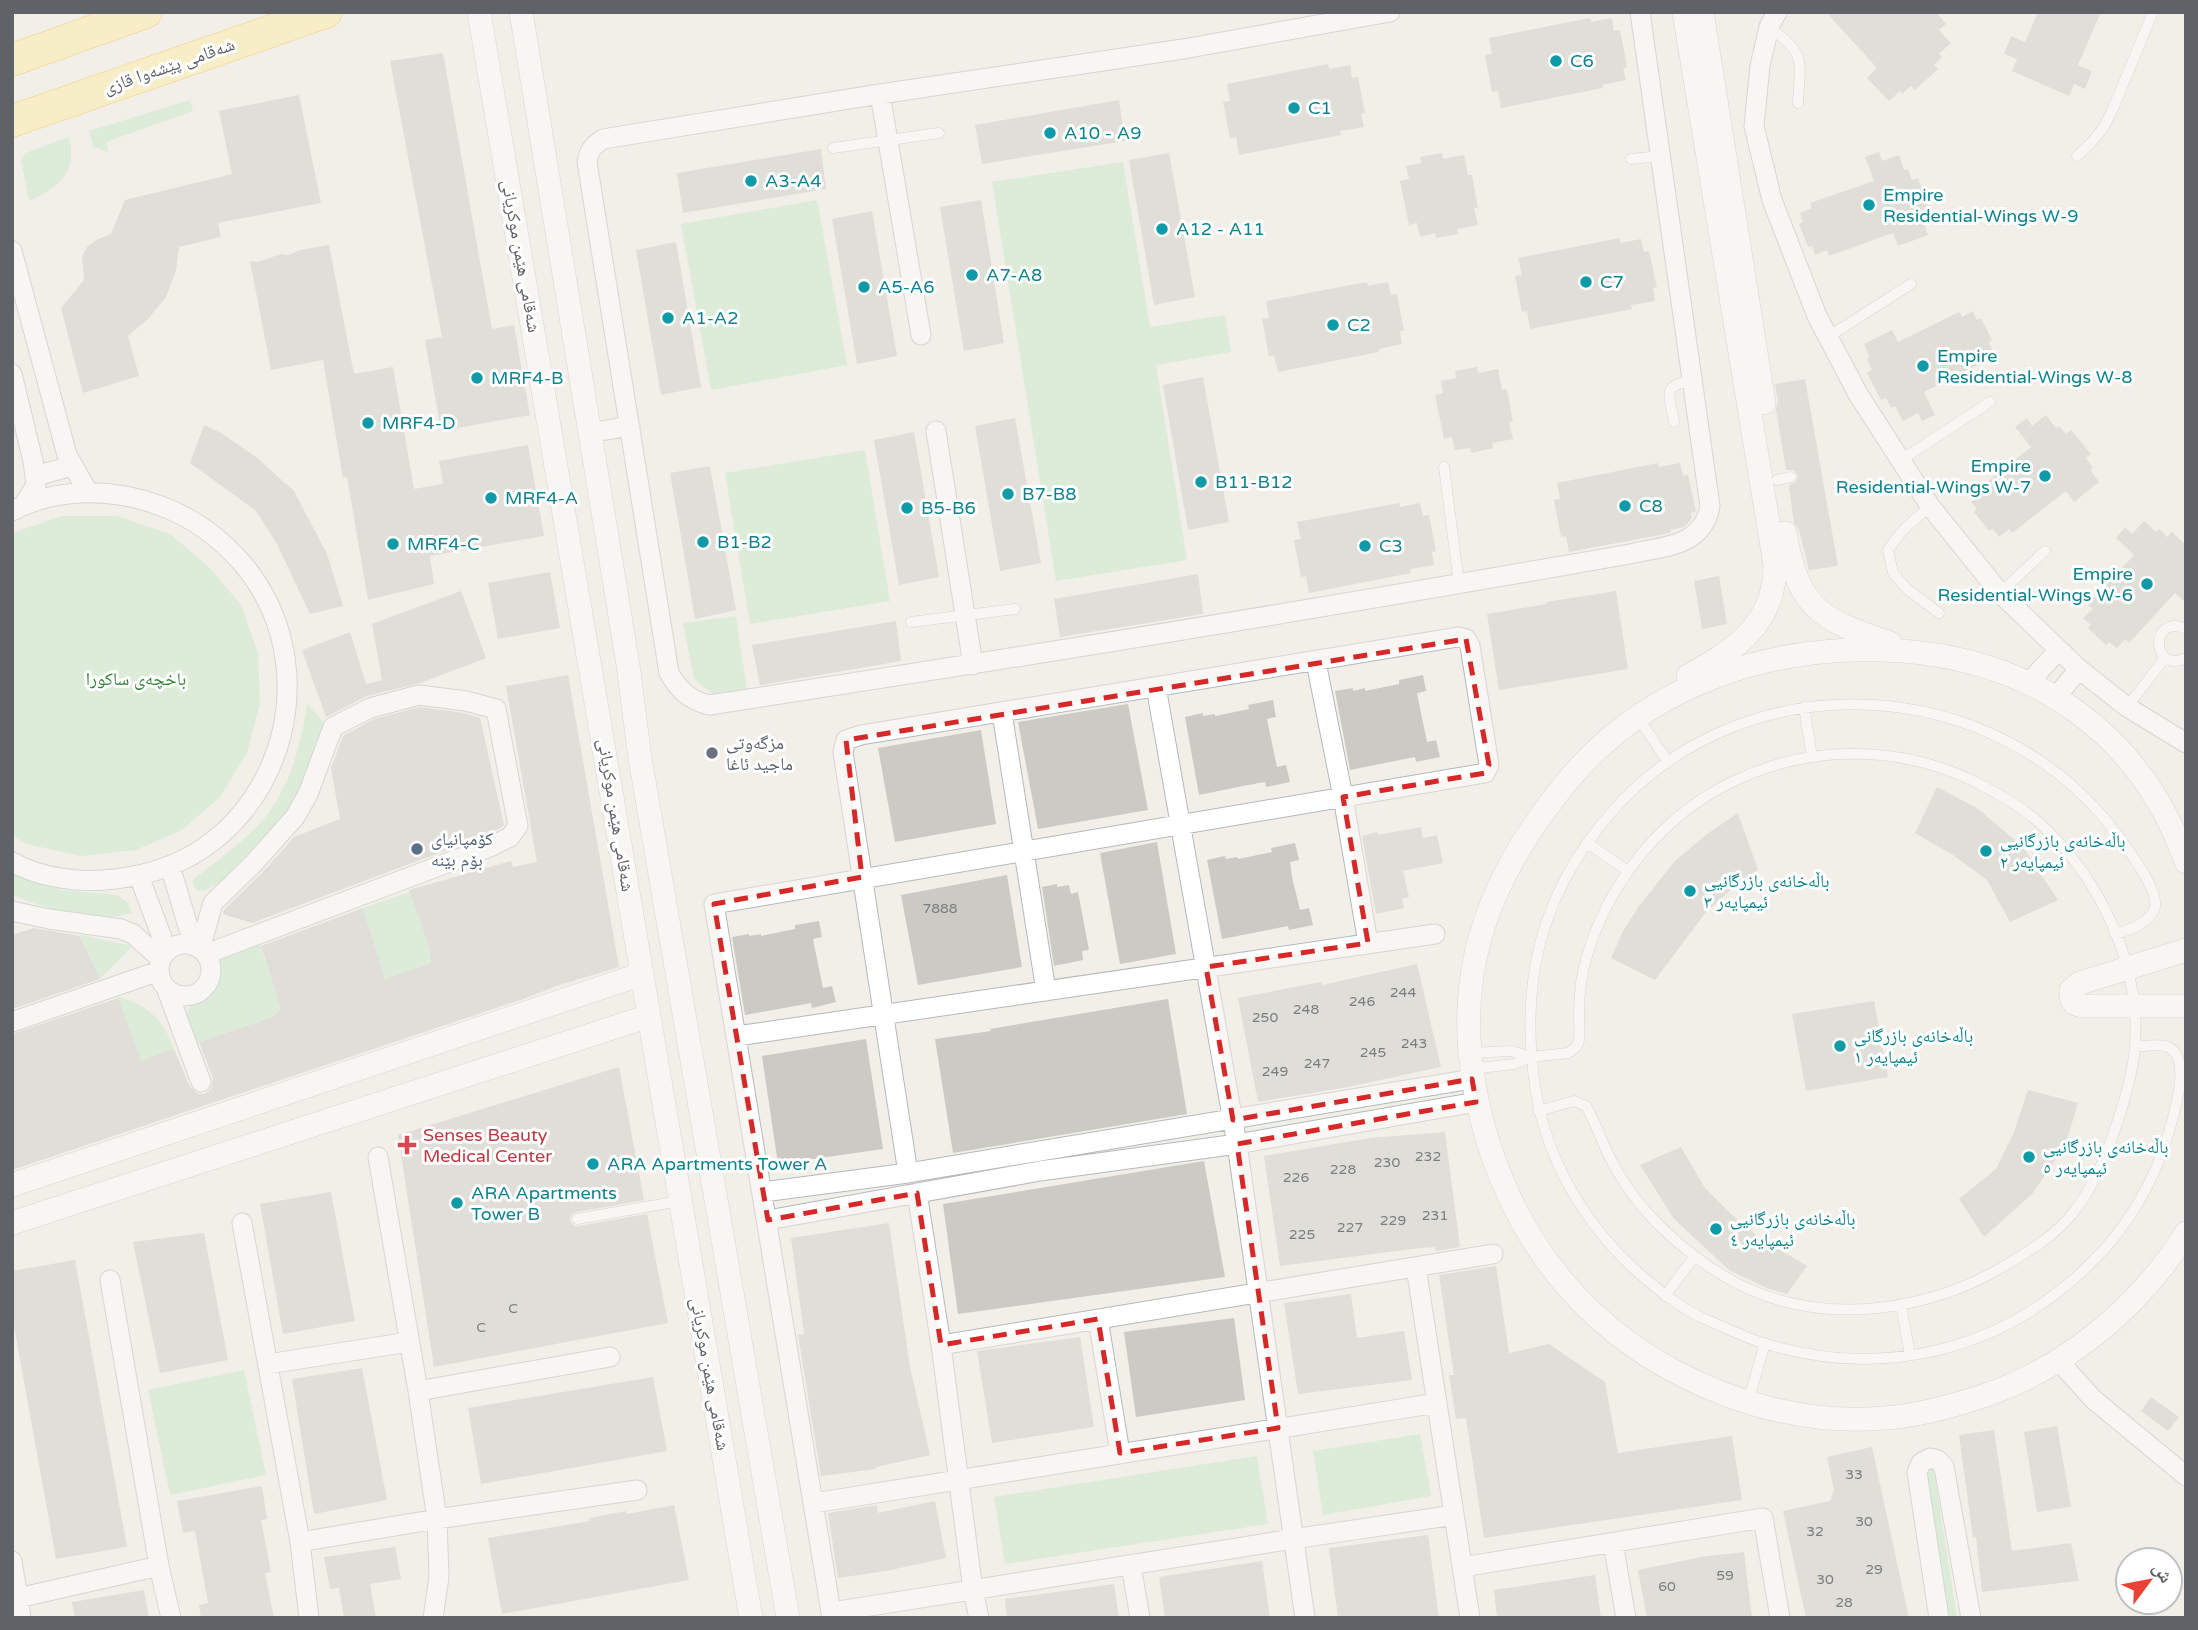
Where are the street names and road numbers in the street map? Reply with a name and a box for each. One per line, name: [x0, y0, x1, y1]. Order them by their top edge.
street label: شەقامی پێشەوا قازی: [100, 33, 238, 99]
street label: شەقامی هێمن موکریانی: [497, 178, 545, 334]
street label: شەقامی هێمن موکریانی: [593, 737, 639, 893]
street label: شەقامی هێمن موکریانی: [686, 1296, 734, 1452]

